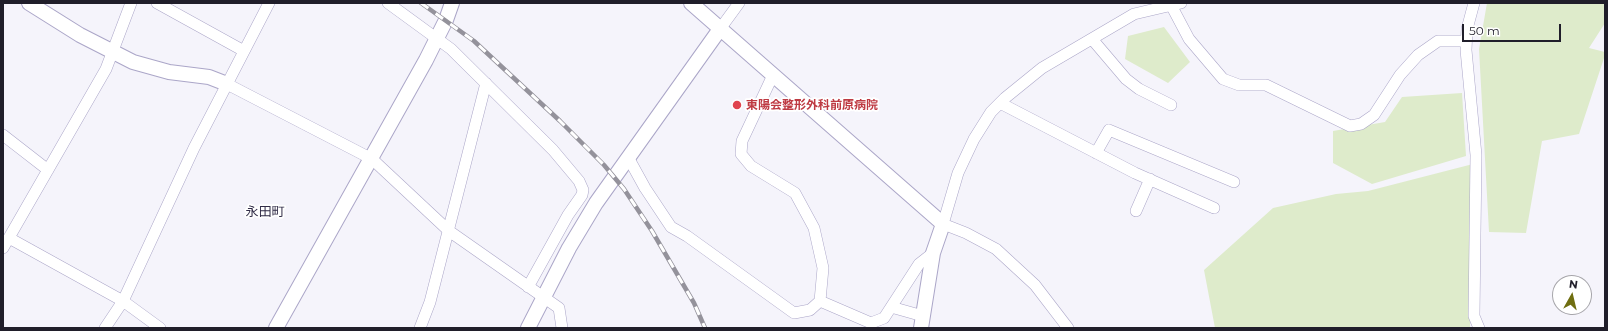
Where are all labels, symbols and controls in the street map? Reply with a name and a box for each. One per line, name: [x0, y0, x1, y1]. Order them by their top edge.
scale bar: [1464, 16, 1563, 42]
text: 50 m: [1469, 23, 1500, 38]
place label: 東陽会整形外科前原病院: [746, 98, 878, 112]
marker: 東陽会整形外科前原病院: [731, 99, 743, 111]
district label: 永田町: [246, 204, 284, 220]
north arrow: [1552, 275, 1592, 315]
text: N: [1568, 277, 1579, 292]

